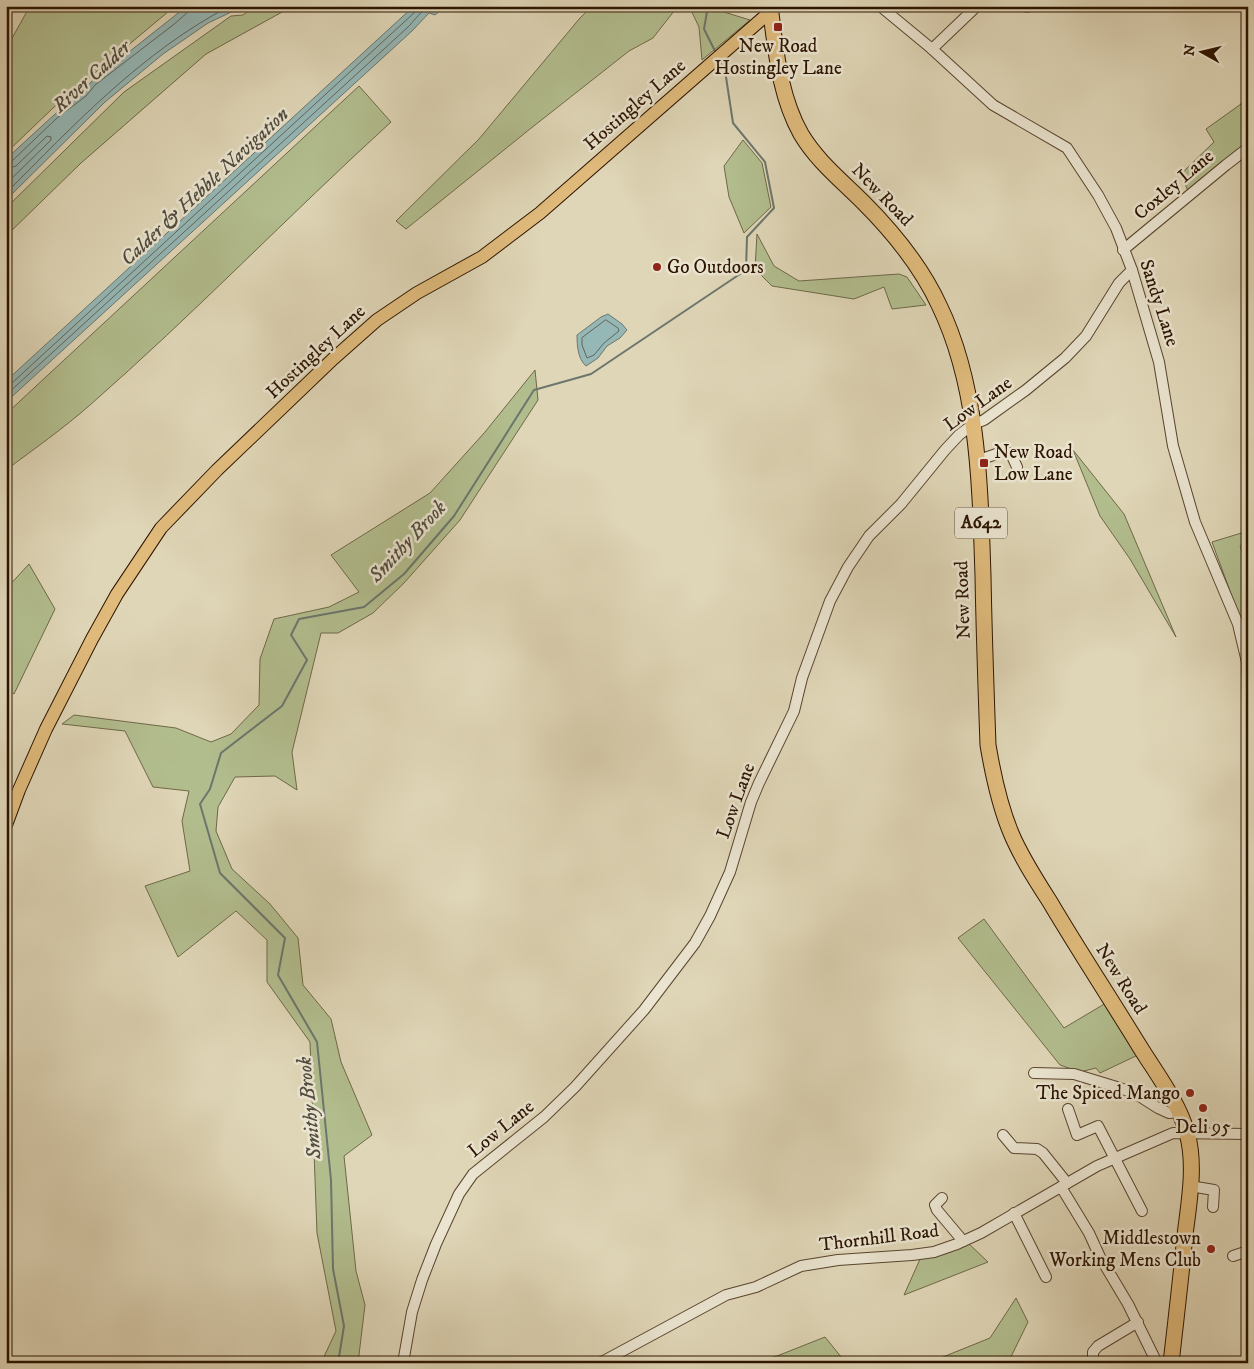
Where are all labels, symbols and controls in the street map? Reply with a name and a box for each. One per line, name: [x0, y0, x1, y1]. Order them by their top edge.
marker: New Road Hostingley Lane: [772, 21, 784, 33]
north arrow: [1176, 28, 1226, 78]
water label: River Calder: [47, 34, 138, 119]
place label: New Road Hostingley Lane: [714, 35, 842, 80]
text: N: [1180, 43, 1200, 57]
street label: Hostingley Lane: [579, 54, 691, 156]
water label: Calder & Hebble Navigation: [116, 102, 294, 272]
street label: Coxley Lane: [1129, 145, 1219, 225]
street label: New Road: [846, 159, 918, 232]
place label: Go Outdoors: [667, 256, 764, 279]
street label: Sandy Lane: [1134, 257, 1184, 349]
marker: Go Outdoors: [651, 261, 663, 273]
street label: Hostingley Lane: [262, 300, 371, 404]
street label: Low Lane: [939, 372, 1017, 436]
place label: New Road Low Lane: [994, 441, 1073, 486]
marker: New Road Low Lane: [978, 457, 990, 469]
water label: Smithy Brook: [363, 495, 453, 589]
road number: A642: [955, 508, 1007, 538]
street label: New Road: [950, 560, 976, 640]
street label: Low Lane: [712, 760, 760, 842]
street label: New Road: [1090, 940, 1152, 1019]
water label: Smithy Brook: [292, 1055, 328, 1161]
place label: The Spiced Mango: [1036, 1082, 1180, 1105]
marker: The Spiced Mango: [1184, 1087, 1196, 1099]
street label: Low Lane: [463, 1095, 539, 1163]
marker: Deli 95: [1197, 1102, 1209, 1114]
place label: Deli 95: [1175, 1116, 1231, 1139]
street label: Thornhill Road: [818, 1219, 941, 1257]
place label: Middlestown Working Mens Club: [1048, 1227, 1201, 1272]
marker: Middlestown Working Mens Club: [1205, 1243, 1217, 1255]

